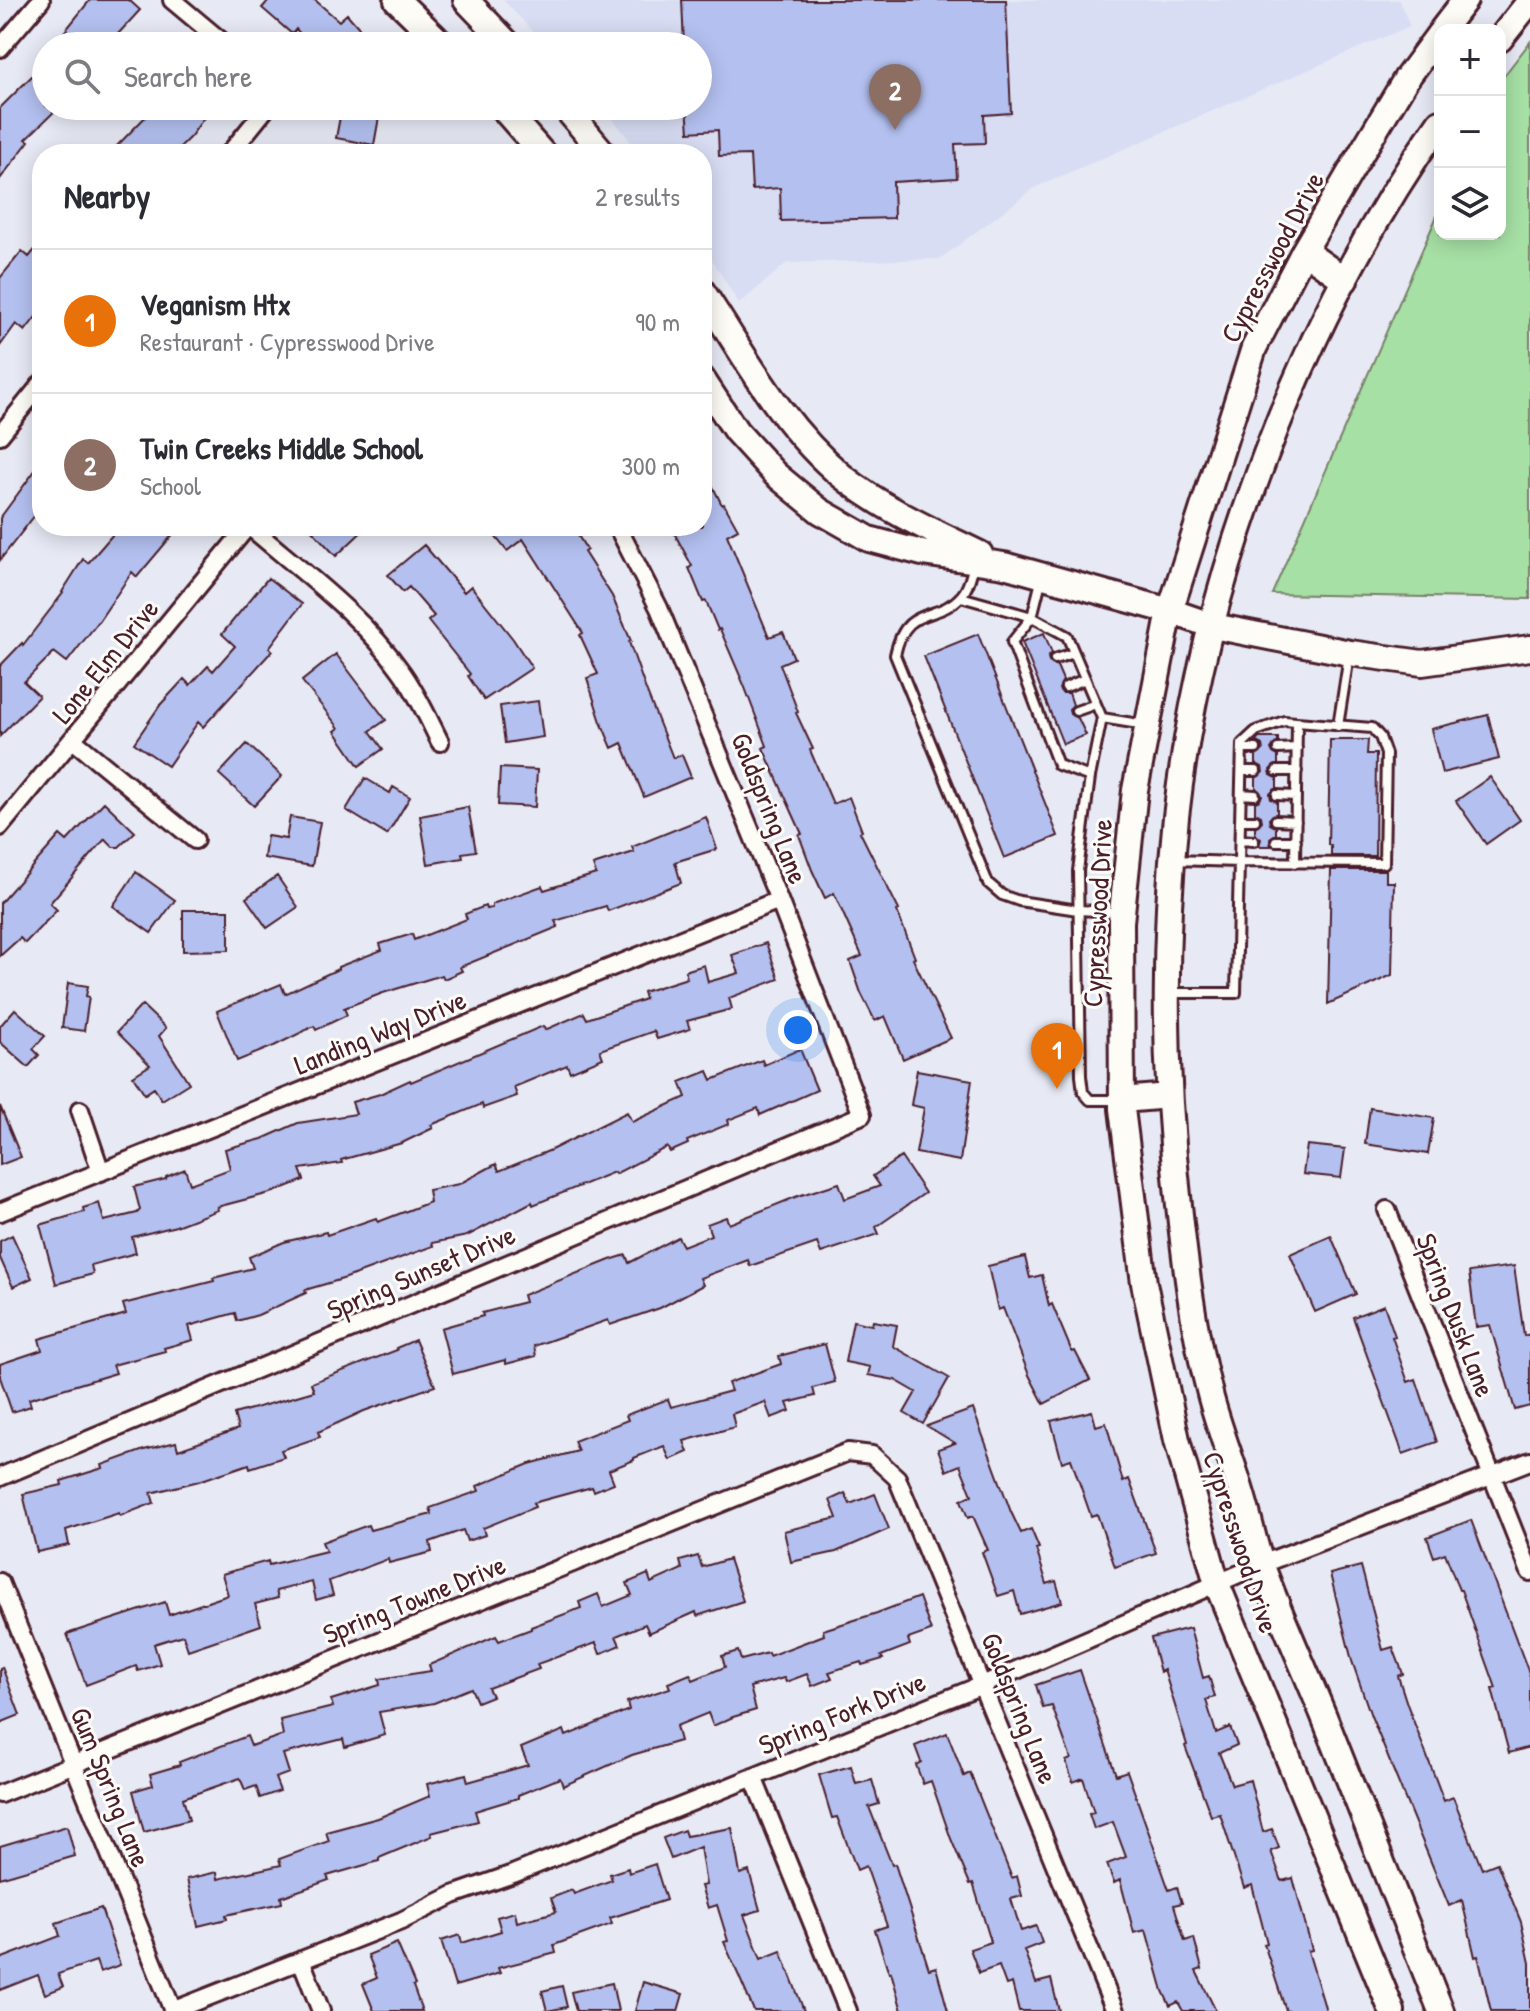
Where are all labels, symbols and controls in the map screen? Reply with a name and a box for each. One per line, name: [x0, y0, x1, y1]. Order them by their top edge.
map controls: [1434, 24, 1506, 240]
button: +: [1434, 24, 1506, 96]
search box: [32, 32, 712, 120]
icon: search: [60, 54, 104, 98]
text: Search here: [124, 56, 252, 96]
pin: 2: [869, 64, 921, 130]
button: −: [1434, 96, 1506, 168]
street label: Cypresswood Drive: [1211, 165, 1333, 349]
button: layers: [1434, 168, 1506, 240]
text: Nearby: [64, 173, 150, 219]
text: 2 results: [595, 179, 680, 214]
text: Veganism Htx: [140, 284, 291, 324]
text: 1: [85, 304, 95, 339]
text: 90 m: [635, 304, 680, 339]
text: Restaurant · Cypresswood Drive: [140, 324, 435, 359]
text: Twin Creeks Middle School: [140, 428, 423, 468]
text: 2: [84, 448, 96, 483]
text: 300 m: [621, 448, 680, 483]
text: School: [140, 468, 201, 503]
street label: Lone Elm Drive: [43, 591, 167, 731]
street label: Goldspring Lane: [722, 727, 818, 889]
street label: Cypresswood Drive: [1073, 818, 1121, 1008]
street label: Landing Way Drive: [289, 980, 471, 1084]
your location: [778, 1010, 818, 1050]
pin: 1: [1031, 1023, 1083, 1089]
street label: Spring Sunset Drive: [321, 1215, 521, 1329]
street label: Spring Dusk Lane: [1407, 1228, 1505, 1402]
street label: Cypresswood Drive: [1194, 1447, 1288, 1637]
street label: Spring Towne Drive: [317, 1545, 511, 1653]
street label: Goldspring Lane: [972, 1627, 1068, 1789]
street label: Spring Fork Drive: [753, 1662, 931, 1764]
street label: Gum Spring Lane: [62, 1702, 160, 1872]

